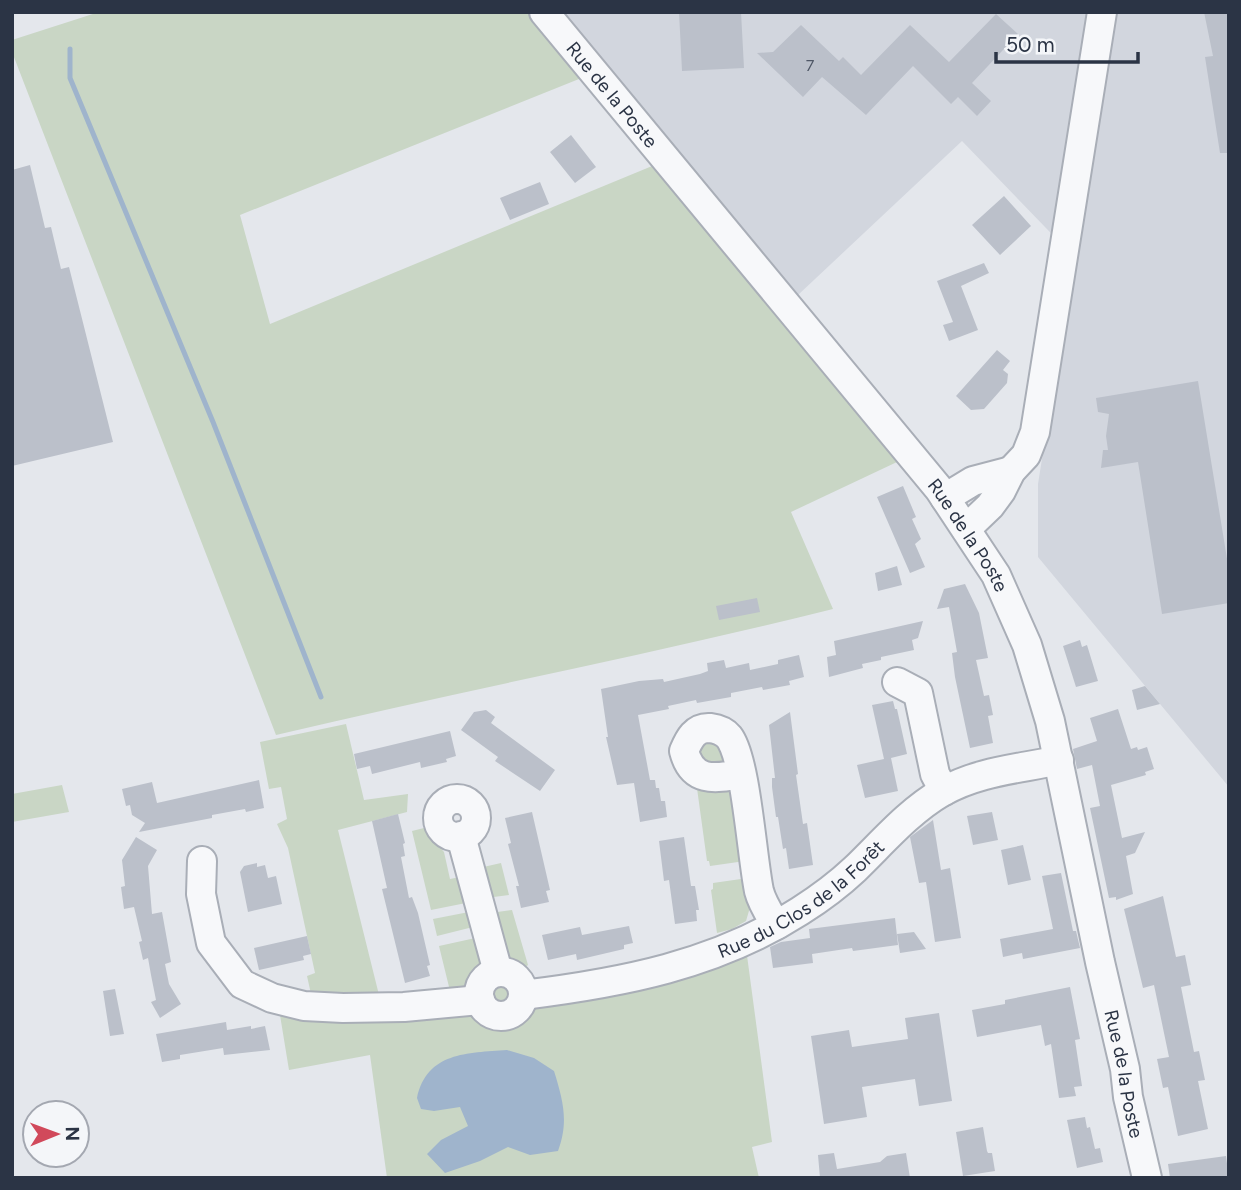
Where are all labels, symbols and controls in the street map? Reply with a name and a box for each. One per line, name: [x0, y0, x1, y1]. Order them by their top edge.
scale bar: [996, 21, 1138, 65]
text: 50 m: [1006, 32, 1055, 57]
street label: Rue de la Poste: [561, 37, 662, 152]
house number: 7: [806, 56, 815, 75]
street label: Rue de la Poste: [923, 474, 1013, 595]
street label: Rue du Clos de la Forêt: [714, 836, 889, 963]
street label: Rue de la Poste: [1099, 1007, 1148, 1140]
north arrow: [21, 1099, 91, 1169]
text: N: [61, 1126, 84, 1141]

